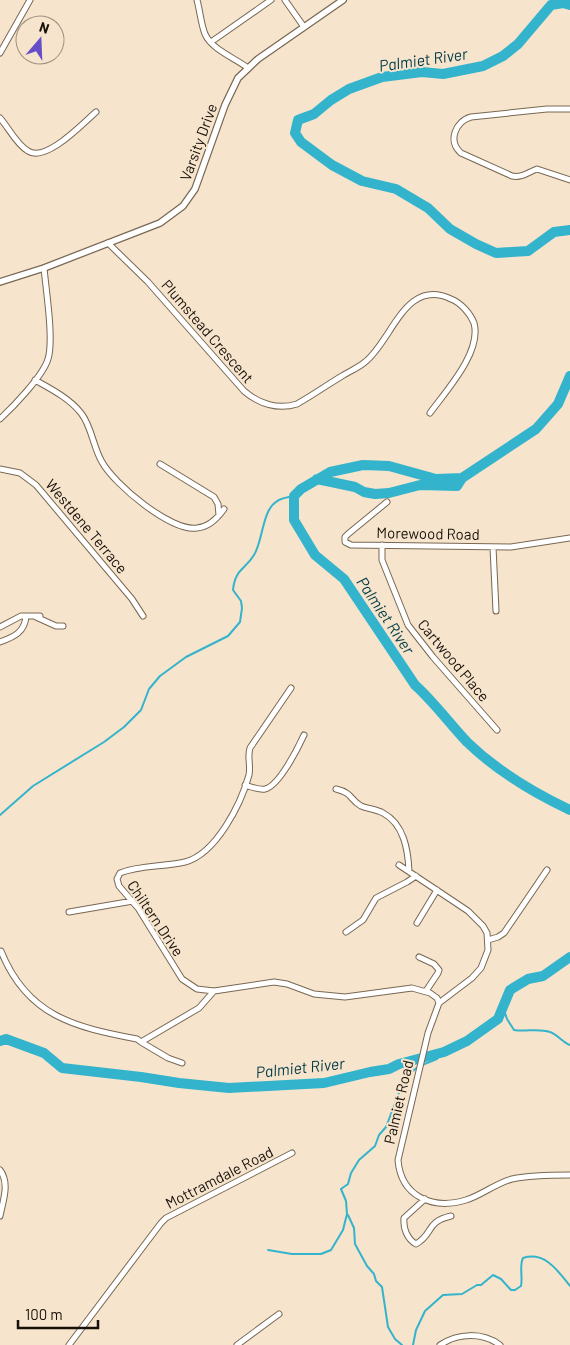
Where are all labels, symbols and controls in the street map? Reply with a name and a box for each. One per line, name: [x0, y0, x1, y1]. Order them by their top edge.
north arrow: [15, 15, 65, 65]
text: N: [37, 18, 52, 37]
water label: Palmiet River: [377, 43, 470, 75]
street label: Varsity Drive: [176, 101, 220, 183]
street label: Plumstead Crescent: [158, 276, 258, 386]
street label: Westdene Terrace: [42, 475, 132, 577]
street label: Morewood Road: [376, 523, 480, 543]
water label: Palmiet River: [353, 573, 420, 658]
street label: Cartwood Place: [414, 615, 494, 705]
street label: Chiltern Drive: [124, 877, 188, 959]
water label: Palmiet River: [255, 1053, 347, 1081]
street label: Palmiet Road: [380, 1058, 416, 1146]
street label: Mottramdale Road: [162, 1142, 276, 1212]
scale bar: [18, 1298, 98, 1330]
text: 100 m: [25, 1305, 63, 1323]

